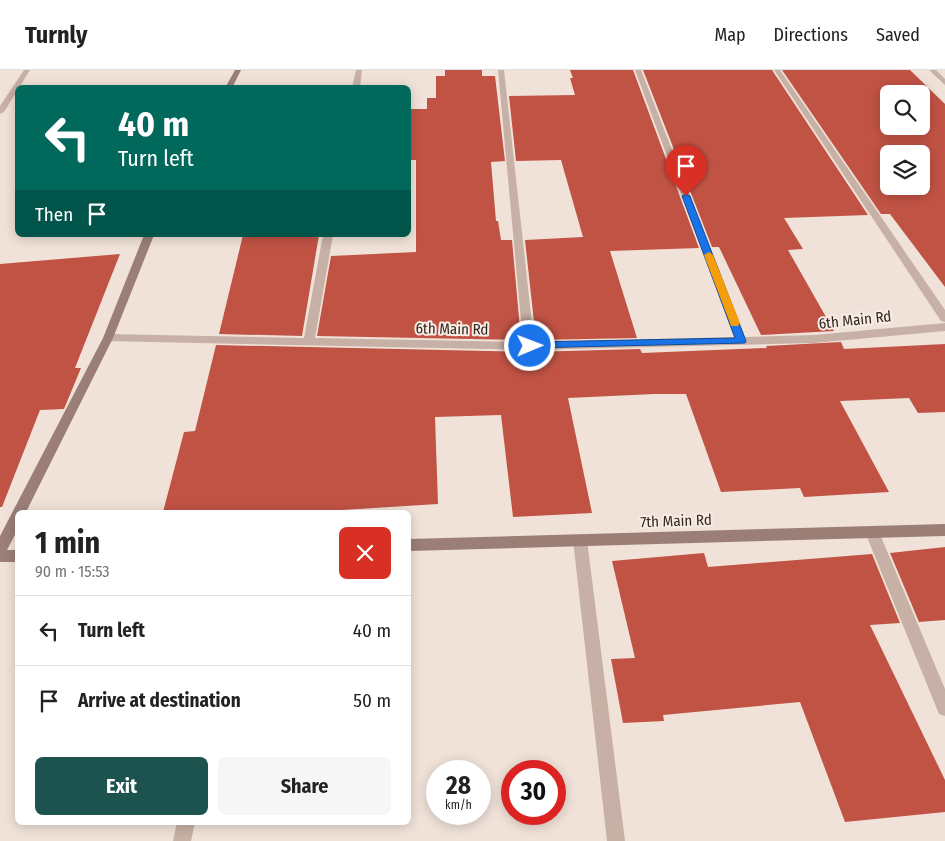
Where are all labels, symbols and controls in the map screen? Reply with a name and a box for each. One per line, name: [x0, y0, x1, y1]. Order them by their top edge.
text: Turnly: [25, 21, 87, 49]
text: Map: [714, 24, 746, 46]
text: Directions: [774, 24, 848, 46]
text: Saved: [876, 24, 920, 46]
map controls: [880, 85, 930, 195]
button: search: [880, 85, 930, 135]
text: 40 m: [118, 103, 189, 145]
icon: left: [35, 105, 100, 170]
text: Turn left: [118, 145, 194, 172]
pin: [665, 145, 707, 196]
button: layers: [880, 145, 930, 195]
icon: arrive: [672, 152, 700, 180]
icon: arrive: [83, 200, 111, 228]
text: Then: [35, 203, 73, 226]
street label: 6th Main Rd: [818, 307, 892, 333]
street label: 6th Main Rd: [415, 319, 489, 339]
position arrow: [503, 319, 555, 371]
street label: 7th Main Rd: [640, 511, 712, 531]
text: 1 min: [35, 525, 100, 561]
button: close: [339, 527, 391, 579]
text: 90 m · 15:53: [35, 562, 110, 581]
icon: left: [35, 617, 63, 645]
text: Turn left: [78, 619, 145, 642]
text: 40 m: [353, 619, 391, 642]
icon: arrive: [35, 687, 63, 715]
text: Arrive at destination: [78, 689, 241, 712]
text: 50 m: [353, 689, 391, 712]
button: Exit: [35, 757, 208, 815]
button: Share: [218, 757, 391, 815]
speed limit sign: 30: [501, 760, 566, 825]
text: 28: [446, 771, 471, 801]
text: km/h: [445, 798, 472, 812]

